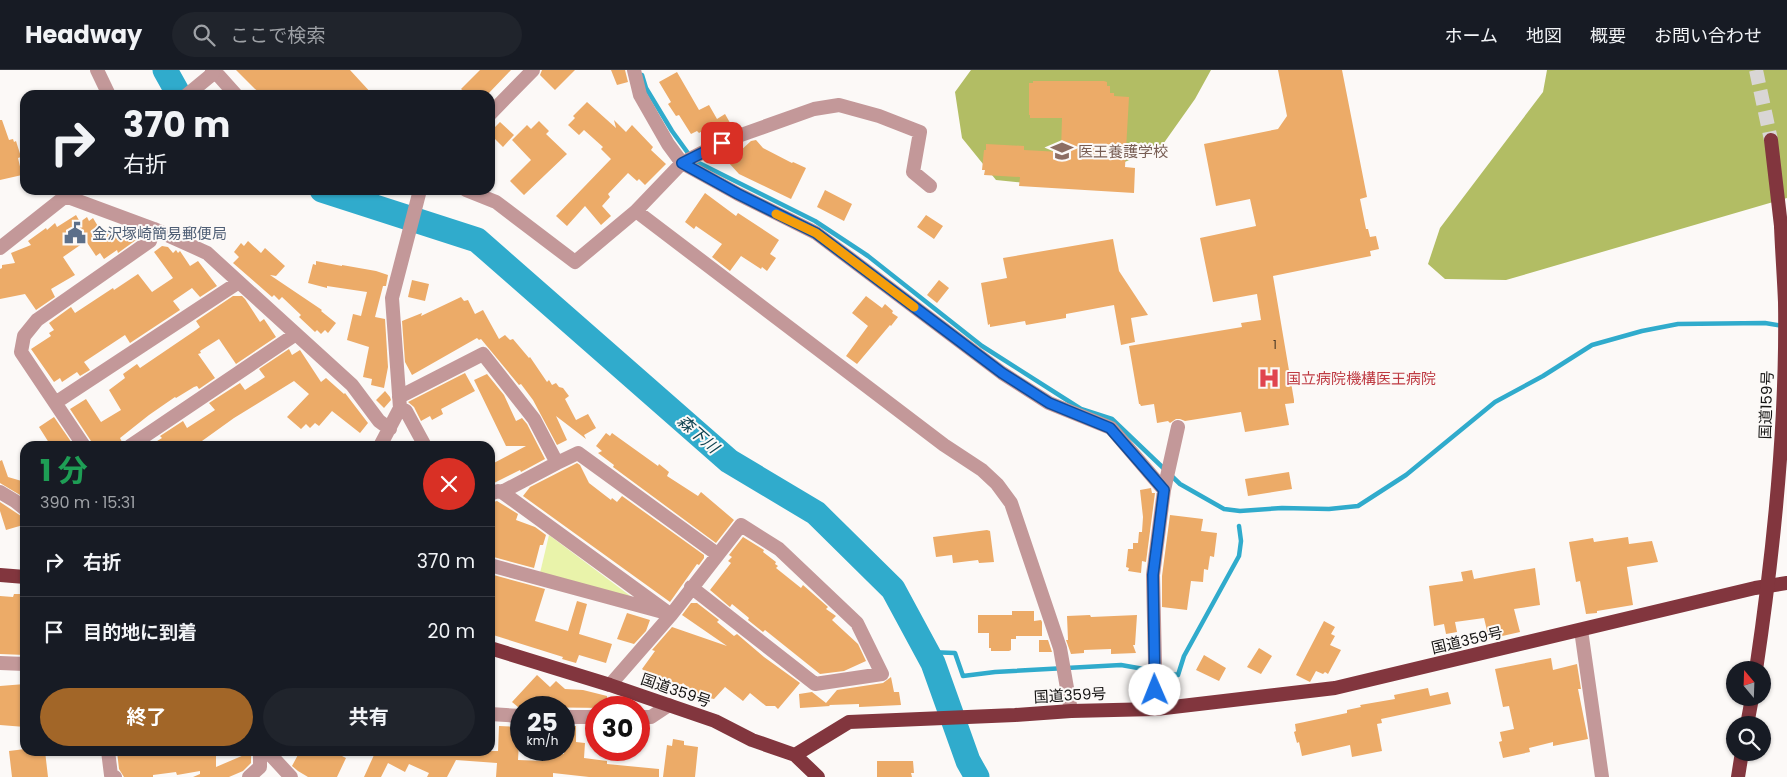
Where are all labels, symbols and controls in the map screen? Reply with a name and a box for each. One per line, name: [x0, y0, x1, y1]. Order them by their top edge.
search box: [172, 12, 522, 57]
text: Headway: [25, 18, 142, 51]
icon: search: [190, 21, 218, 49]
text: ここで検索: [230, 22, 325, 49]
text: ホーム: [1445, 23, 1498, 48]
text: 地図: [1526, 23, 1562, 48]
text: 概要: [1590, 23, 1626, 48]
text: お問い合わせ: [1654, 23, 1762, 48]
text: 370 m: [123, 100, 230, 149]
icon: right: [40, 110, 105, 175]
pin: [701, 122, 743, 164]
icon: arrive: [708, 129, 736, 157]
school or university icon: 医王養護学校: [1049, 138, 1075, 164]
place label: 医王養護学校: [1078, 141, 1168, 162]
text: 右折: [123, 149, 167, 180]
public building icon: 金沢塚崎簡易郵便局: [62, 220, 88, 246]
place label: 金沢塚崎簡易郵便局: [92, 223, 227, 244]
house number: 1: [1273, 336, 1277, 353]
hospital icon: 国立病院機構医王病院: [1256, 365, 1282, 391]
place label: 国立病院機構医王病院: [1286, 368, 1436, 389]
street label: 国道159号: [1754, 370, 1778, 440]
water label: 森下川: [672, 410, 725, 460]
text: 1 分: [40, 449, 88, 492]
button: close: [423, 458, 475, 510]
text: 390 m · 15:31: [40, 491, 135, 514]
icon: right: [40, 548, 68, 576]
text: 370 m: [417, 548, 475, 575]
text: 右折: [83, 549, 121, 576]
icon: arrive: [40, 618, 68, 646]
text: 20 m: [427, 618, 475, 645]
text: 目的地に到着: [83, 619, 197, 646]
street label: 国道359号: [1429, 622, 1505, 658]
north arrow: [1726, 661, 1771, 706]
map controls: [1726, 661, 1771, 761]
position arrow: [1128, 663, 1180, 715]
street label: 国道359号: [638, 668, 714, 712]
street label: 国道359号: [1033, 683, 1107, 707]
button: 終了: [40, 688, 253, 746]
button: 共有: [263, 688, 475, 746]
speed limit sign: 30: [585, 696, 650, 761]
text: 25: [527, 705, 558, 740]
button: search: [1726, 716, 1771, 761]
text: km/h: [527, 732, 558, 749]

